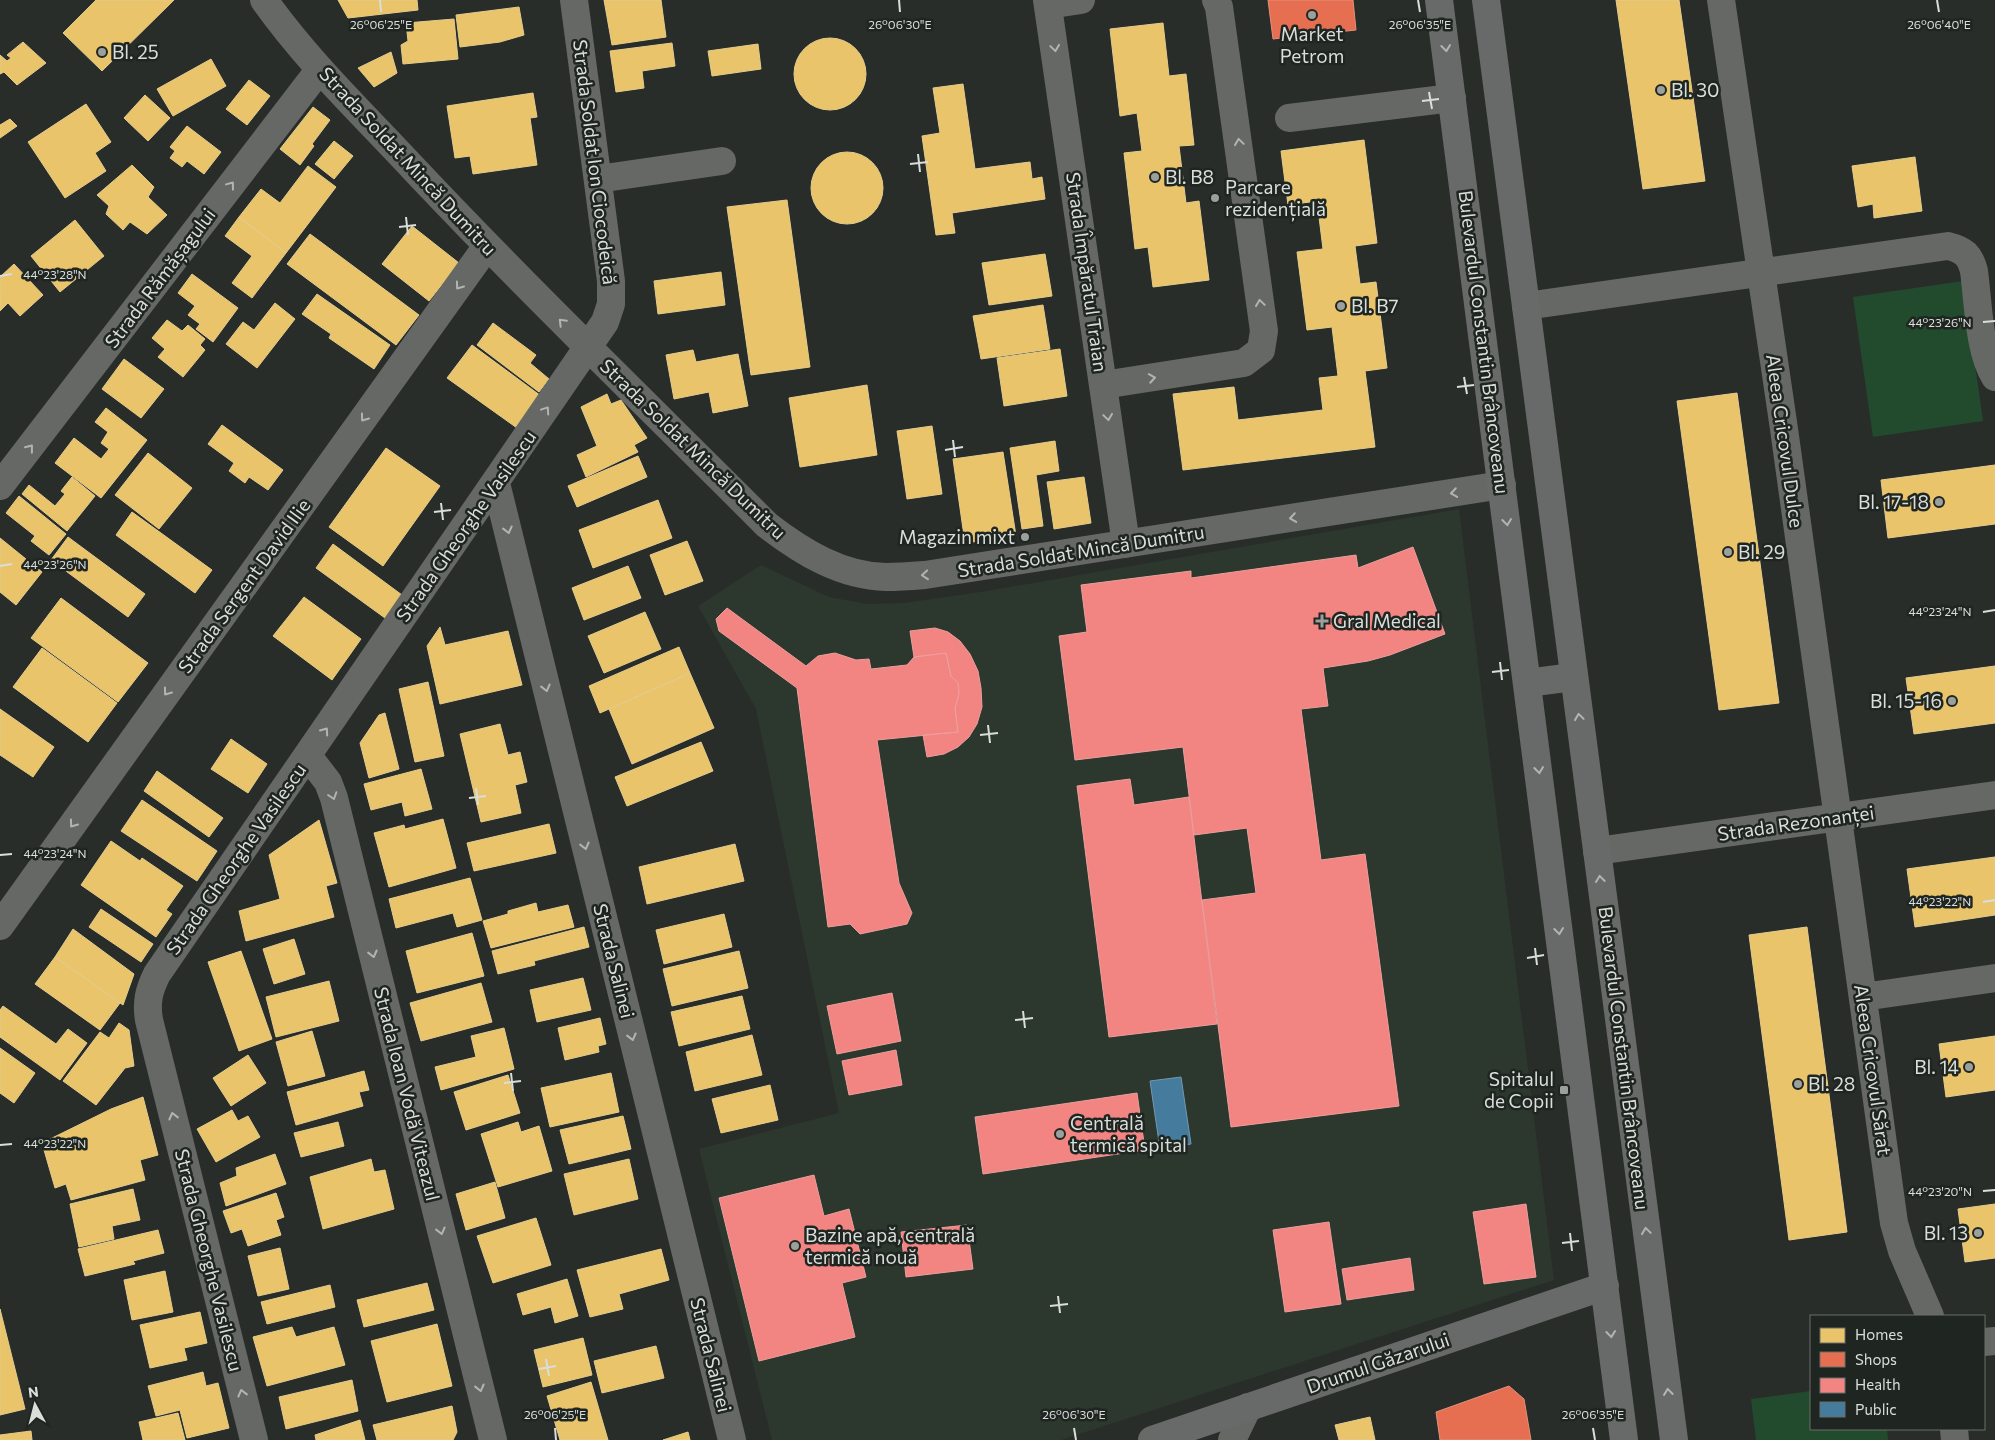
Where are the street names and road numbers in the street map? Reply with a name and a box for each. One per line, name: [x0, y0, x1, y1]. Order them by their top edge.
street label: Strada Soldat Ion Ciocodeică: [569, 38, 622, 286]
street label: Strada Soldat Mincă Dumitru: [315, 62, 502, 260]
street label: Strada Împăratul Traian: [1062, 171, 1113, 373]
street label: Bulevardul Constantin Brâncoveanu: [1454, 189, 1515, 495]
street label: Strada Rămășagului: [99, 203, 221, 353]
street label: Aleea Cricovul Dulce: [1762, 353, 1809, 529]
street label: Strada Soldat Mincă Dumitru: [596, 354, 791, 543]
street label: Strada Gheorghe Vasilescu: [391, 426, 540, 626]
street label: Strada Sergent David Ilie: [173, 494, 315, 677]
street label: Strada Soldat Mincă Dumitru: [956, 520, 1206, 581]
street label: Strada Gheorghe Vasilescu: [161, 759, 310, 959]
street label: Strada Rezonanței: [1716, 800, 1876, 847]
street label: Strada Salinei: [589, 901, 640, 1021]
street label: Bulevardul Constantin Brâncoveanu: [1594, 905, 1655, 1211]
street label: Aleea Cricovul Sărat: [1850, 983, 1897, 1157]
street label: Strada Ioan Vodă Viteazul: [370, 985, 445, 1203]
street label: Strada Gheorghe Vasilescu: [171, 1146, 248, 1373]
street label: Strada Salinei: [686, 1295, 737, 1415]
street label: Drumul Găzarului: [1303, 1327, 1452, 1398]

